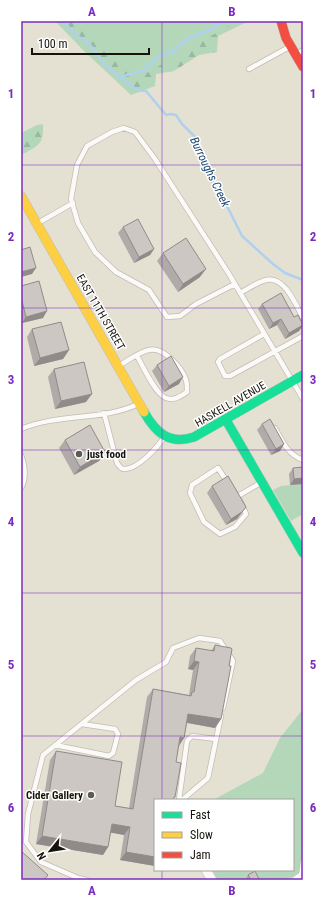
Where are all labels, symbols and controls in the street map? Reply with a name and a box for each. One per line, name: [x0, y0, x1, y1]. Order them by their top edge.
text: A: [88, 4, 96, 19]
text: B: [228, 4, 236, 19]
scale bar: [32, 30, 149, 56]
text: 100 m: [38, 37, 68, 51]
text: 1: [8, 86, 14, 101]
text: 1: [310, 86, 316, 101]
water label: Burroughs Creek: [187, 135, 233, 210]
text: 2: [8, 229, 15, 244]
text: 2: [310, 229, 317, 244]
street label: EAST 11TH STREET: [74, 272, 128, 353]
text: 3: [8, 372, 14, 387]
text: 3: [310, 372, 316, 387]
street label: HASKELL AVENUE: [193, 379, 268, 430]
place label: just food: [86, 448, 126, 461]
marker: just food: [74, 449, 84, 459]
text: 4: [8, 514, 15, 529]
text: 4: [310, 514, 317, 529]
text: 5: [8, 657, 15, 672]
text: 5: [310, 657, 317, 672]
place label: Cider Gallery: [26, 789, 83, 802]
marker: Cider Gallery: [86, 790, 96, 800]
legend: [154, 799, 294, 871]
text: 6: [8, 800, 15, 815]
text: 6: [310, 800, 317, 815]
text: Fast: [190, 808, 211, 822]
text: Slow: [190, 828, 213, 842]
north arrow: [30, 831, 70, 871]
text: Jam: [190, 848, 211, 862]
text: N: [34, 849, 49, 862]
text: A: [88, 883, 96, 898]
text: B: [228, 883, 236, 898]

